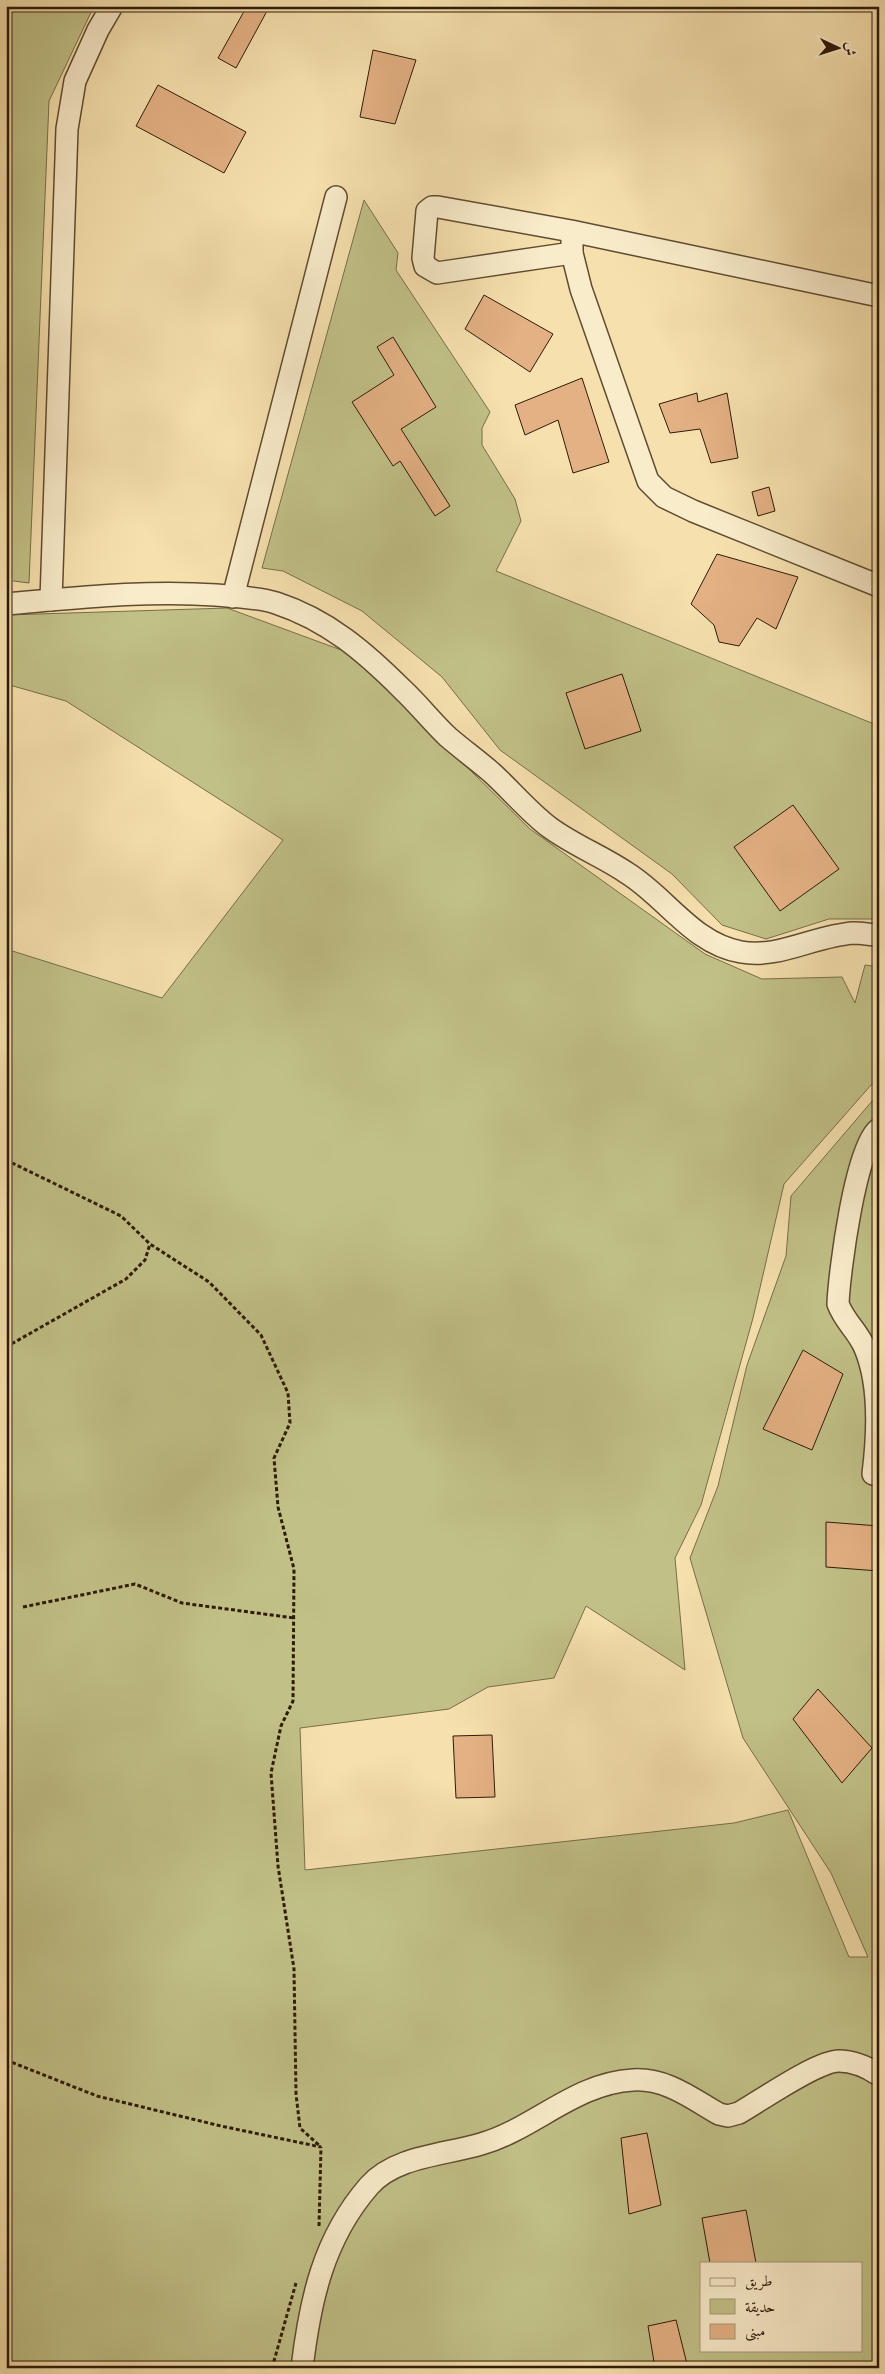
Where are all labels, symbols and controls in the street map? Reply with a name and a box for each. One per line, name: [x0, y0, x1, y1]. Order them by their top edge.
north arrow: [812, 22, 862, 72]
text: ش: [841, 41, 859, 57]
legend: [700, 2262, 862, 2352]
text: طريق: [745, 2272, 772, 2291]
text: حديقة: [745, 2298, 775, 2316]
text: مبنى: [745, 2322, 765, 2342]

